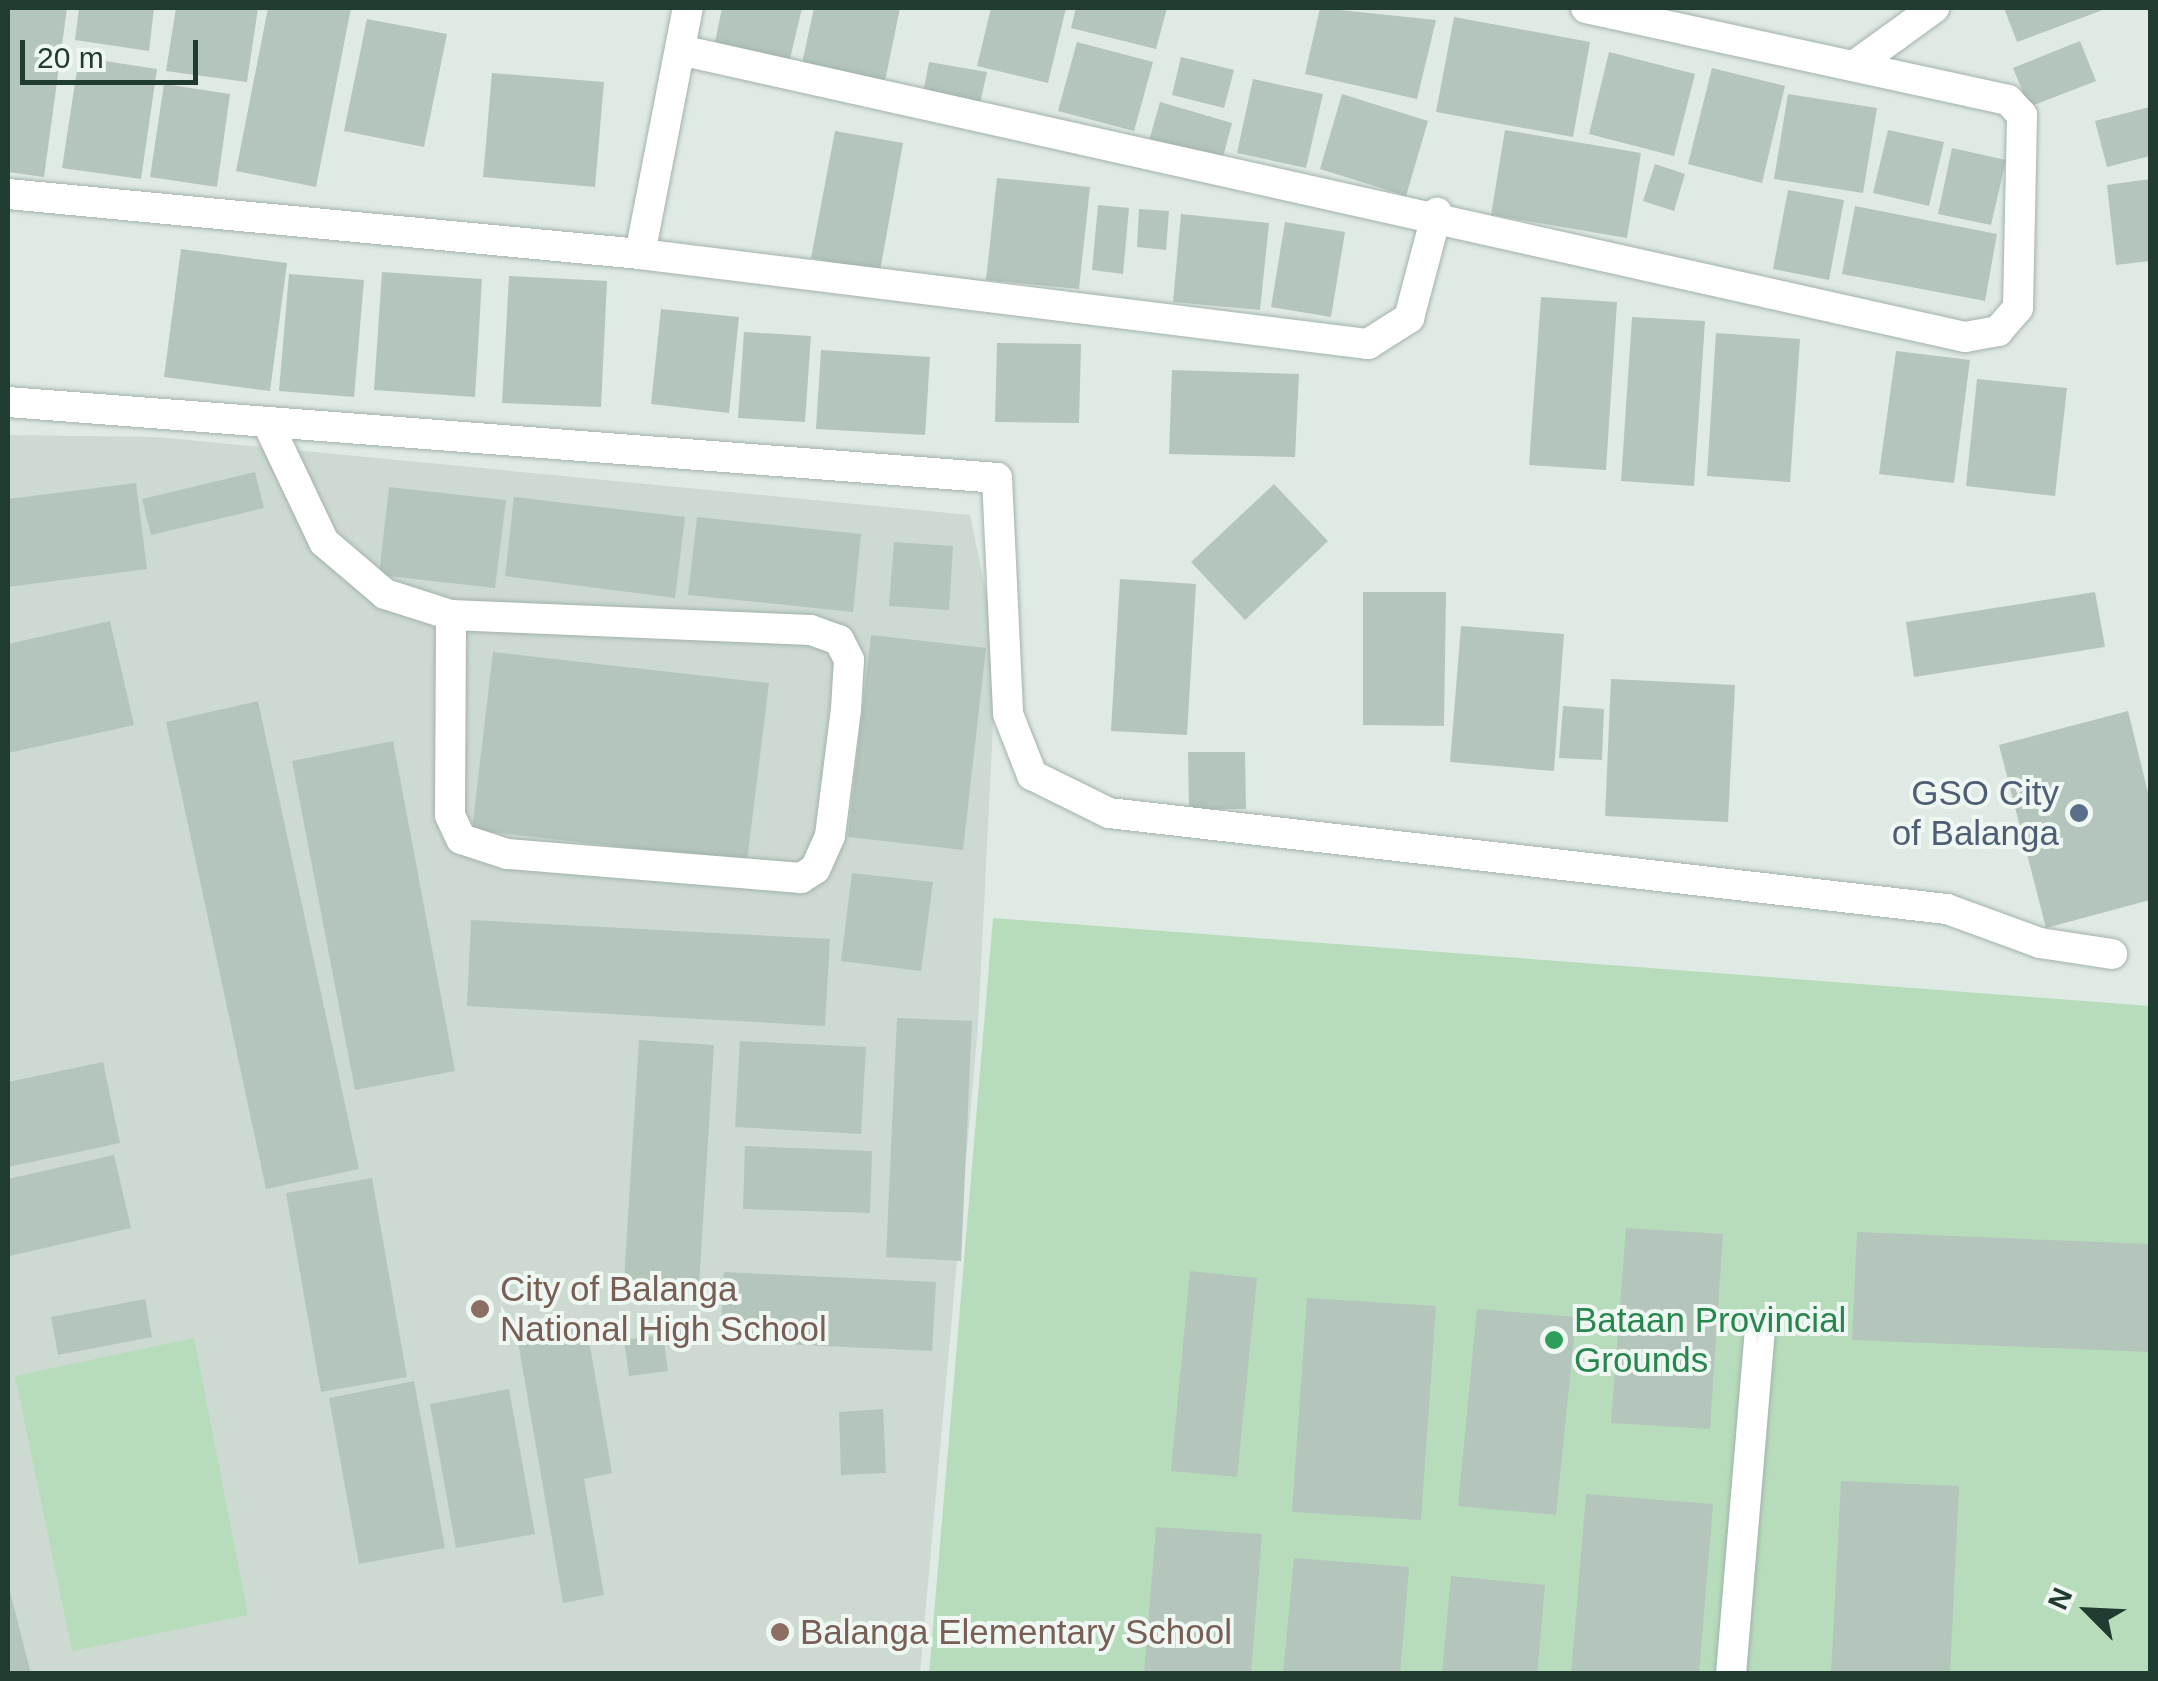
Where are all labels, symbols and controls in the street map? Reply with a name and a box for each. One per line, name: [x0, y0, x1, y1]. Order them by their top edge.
scale bar: [25, 20, 202, 82]
text: 20 m: [37, 41, 104, 74]
place label: GSO City of Balanga: [1892, 772, 2059, 854]
marker: GSO City of Balanga: [2068, 802, 2090, 824]
place label: City of Balanga National High School: [500, 1268, 827, 1350]
marker: City of Balanga National High School: [469, 1298, 491, 1320]
place label: Bataan Provincial Grounds: [1574, 1299, 1846, 1381]
marker: Bataan Provincial Grounds: [1543, 1329, 1565, 1351]
north arrow: [2038, 1561, 2138, 1661]
text: N: [2042, 1583, 2078, 1614]
place label: Balanga Elementary School: [800, 1611, 1232, 1653]
marker: Balanga Elementary School: [769, 1621, 791, 1643]

